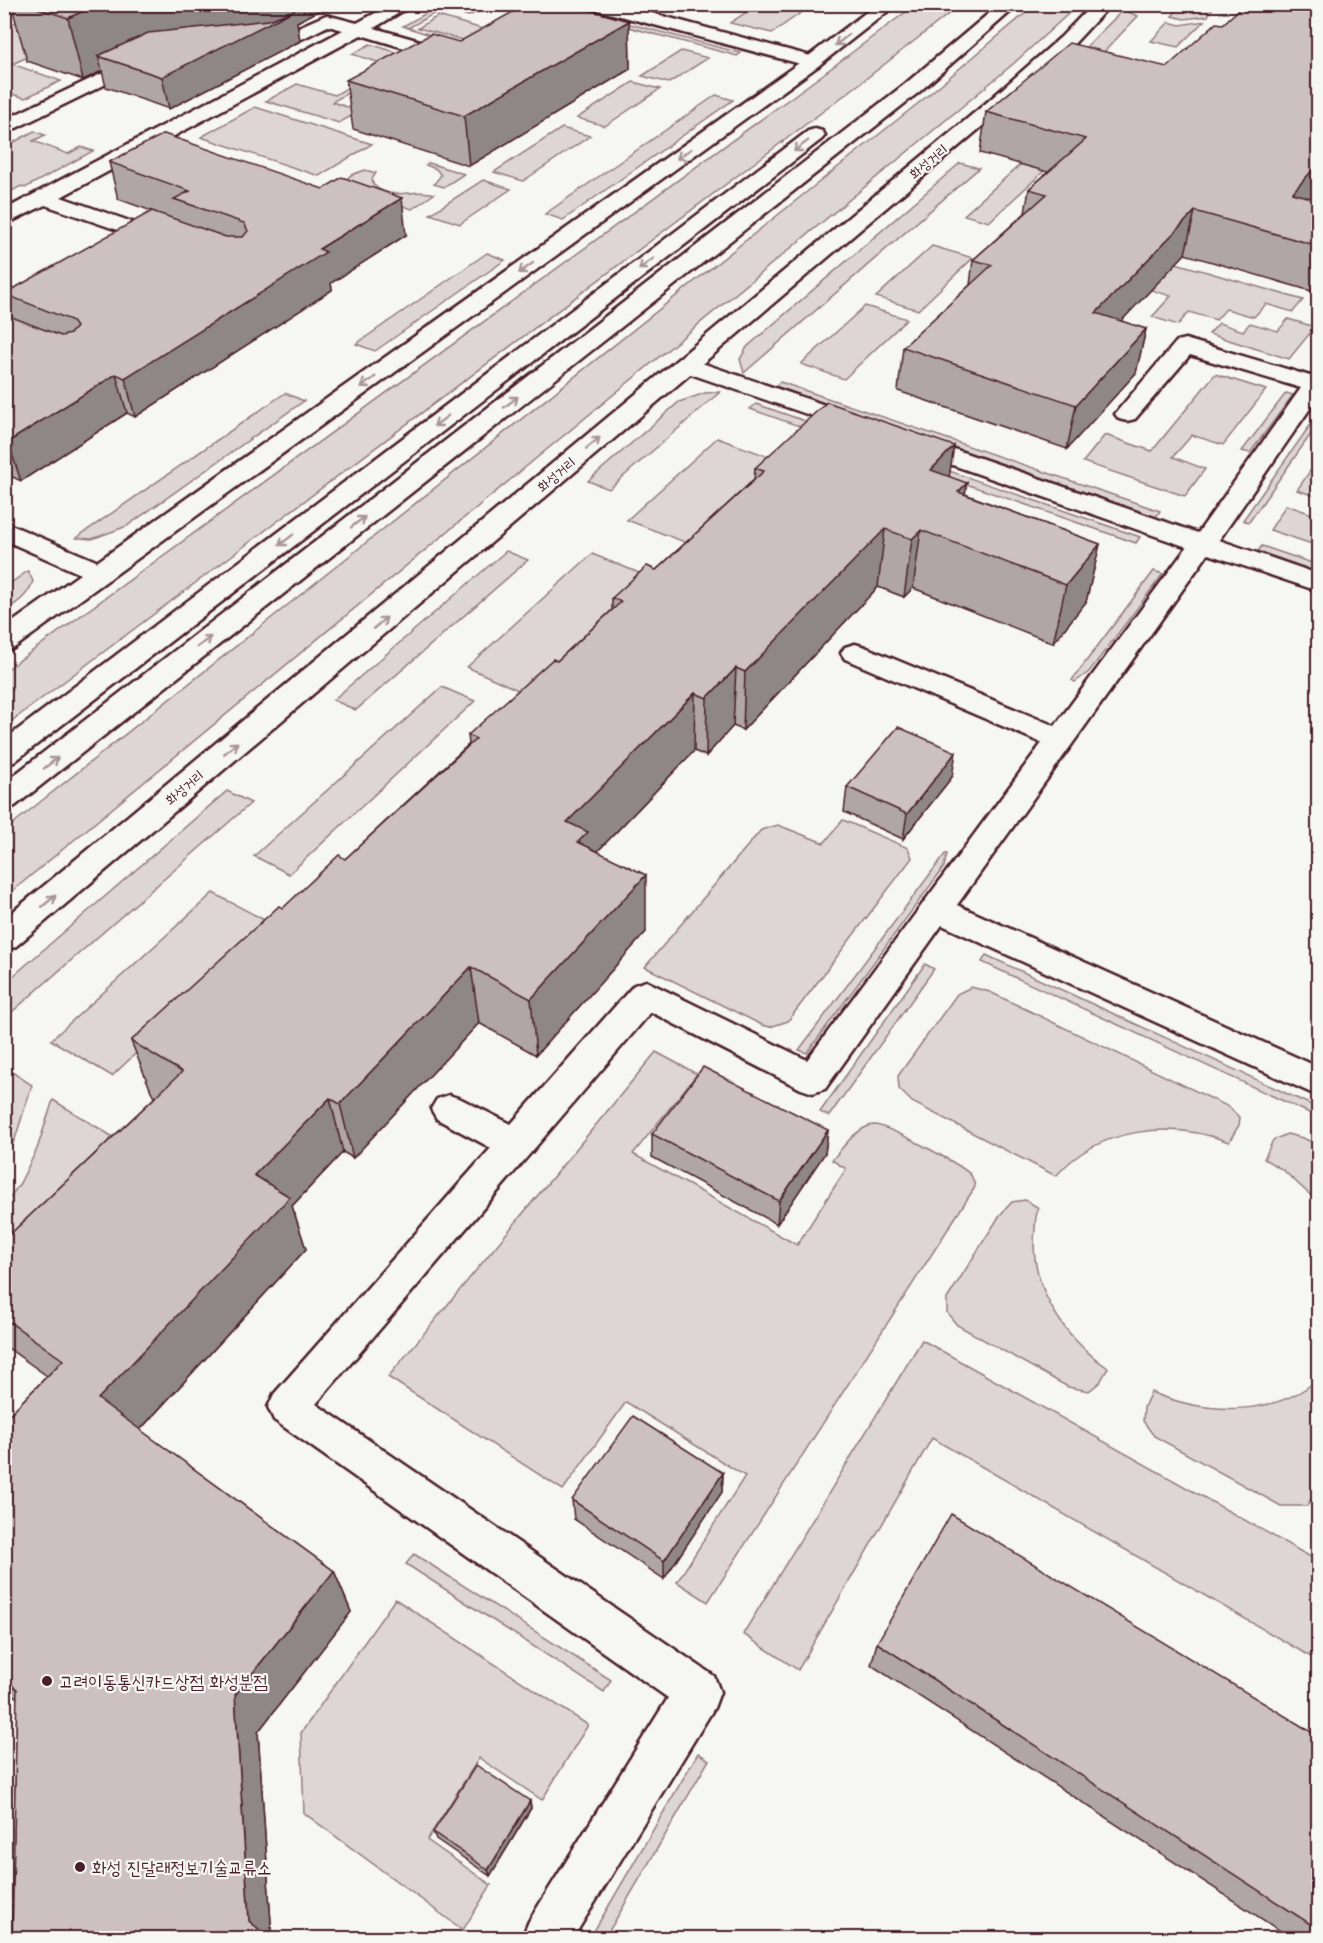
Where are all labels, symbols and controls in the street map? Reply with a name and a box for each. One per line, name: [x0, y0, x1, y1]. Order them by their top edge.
one-way arrow: [835, 34, 851, 46]
one-way arrow: [793, 139, 809, 152]
street label: 화성거리: [905, 139, 951, 183]
one-way arrow: [677, 148, 693, 161]
one-way arrow: [638, 258, 654, 271]
one-way arrow: [518, 262, 535, 274]
one-way arrow: [360, 376, 376, 388]
one-way arrow: [503, 395, 519, 408]
one-way arrow: [433, 415, 449, 428]
one-way arrow: [585, 436, 600, 450]
street label: 화성거리: [533, 452, 579, 496]
one-way arrow: [349, 516, 365, 529]
one-way arrow: [279, 533, 295, 546]
one-way arrow: [372, 616, 388, 629]
one-way arrow: [196, 636, 212, 649]
one-way arrow: [223, 741, 238, 755]
one-way arrow: [42, 756, 58, 769]
street label: 화성거리: [161, 765, 207, 809]
one-way arrow: [41, 894, 57, 907]
place label: 고려이동통신카드상점 화성분점: [59, 1669, 268, 1693]
marker: 고려이동통신카드상점 화성분점: [40, 1674, 54, 1688]
place label: 화성 진달래정보기술교류소: [92, 1855, 272, 1879]
marker: 화성 진달래정보기술교류소: [73, 1860, 87, 1874]

